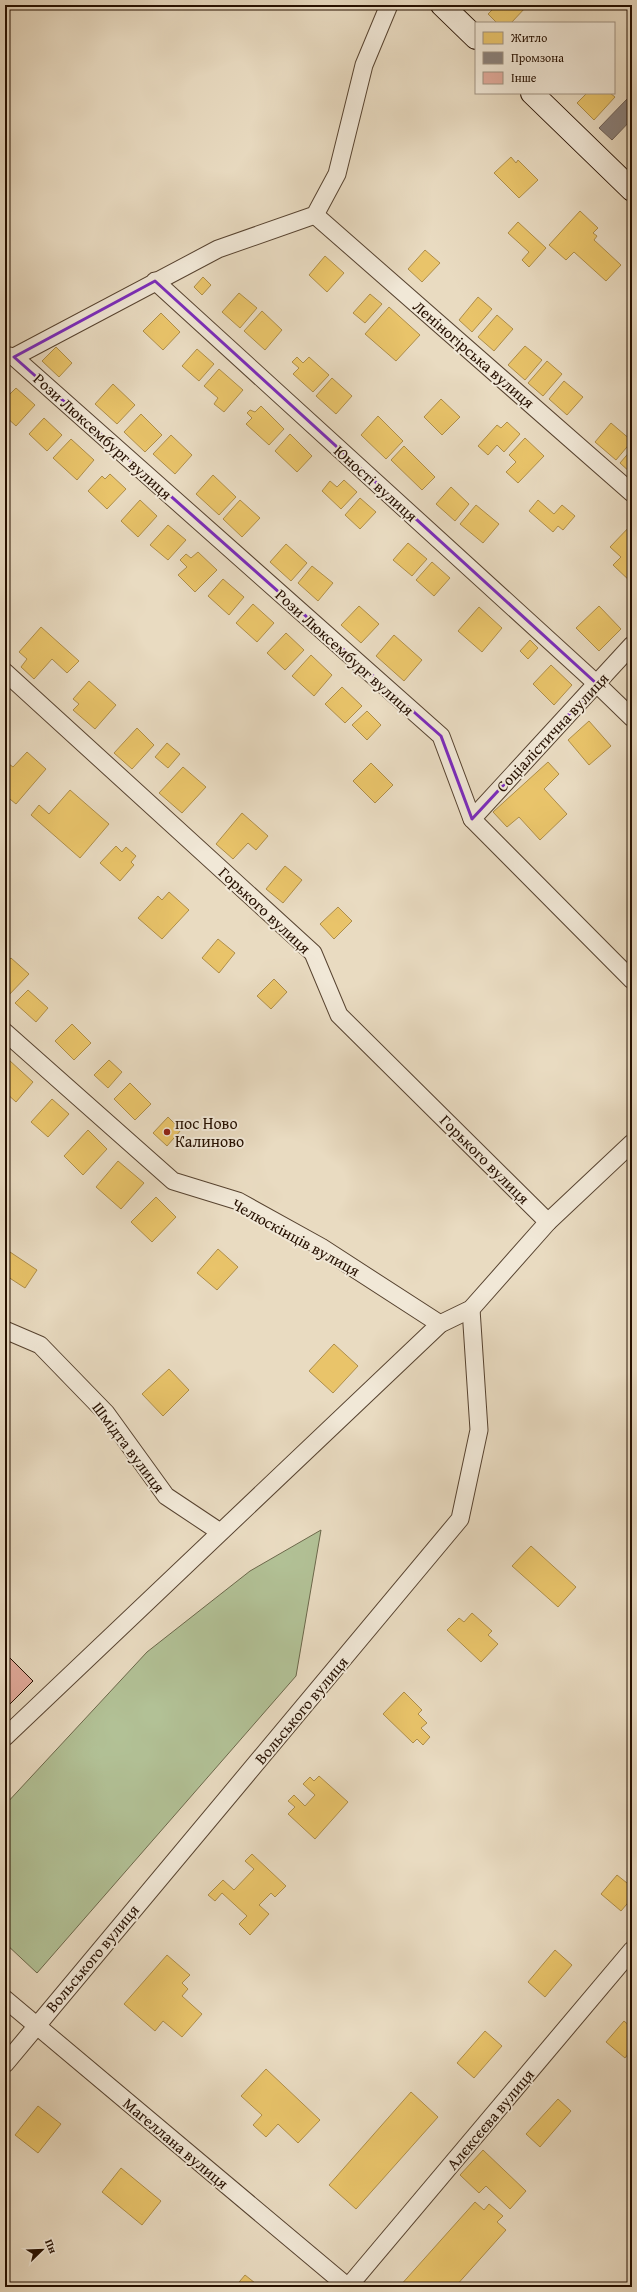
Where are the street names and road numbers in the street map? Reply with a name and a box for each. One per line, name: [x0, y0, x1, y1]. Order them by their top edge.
street label: Леніногірська вулиця: [408, 294, 540, 414]
street label: Рози Люксембург вулиця: [28, 367, 178, 505]
street label: Юності вулиця: [329, 439, 423, 527]
street label: Рози Люксембург вулиця: [270, 583, 420, 721]
street label: Соціалістична вулиця: [490, 667, 614, 797]
street label: Горького вулиця: [213, 861, 317, 959]
street label: Горького вулиця: [435, 1109, 535, 1209]
street label: Челюскінців вулиця: [228, 1192, 364, 1282]
street label: Шмідта вулиця: [87, 1397, 171, 1497]
street label: Вольського вулиця: [249, 1651, 353, 1769]
street label: Вольського вулиця: [40, 1899, 144, 2017]
street label: Алєксєєва вулиця: [440, 2063, 540, 2175]
street label: Магеллана вулиця: [118, 2092, 234, 2194]

